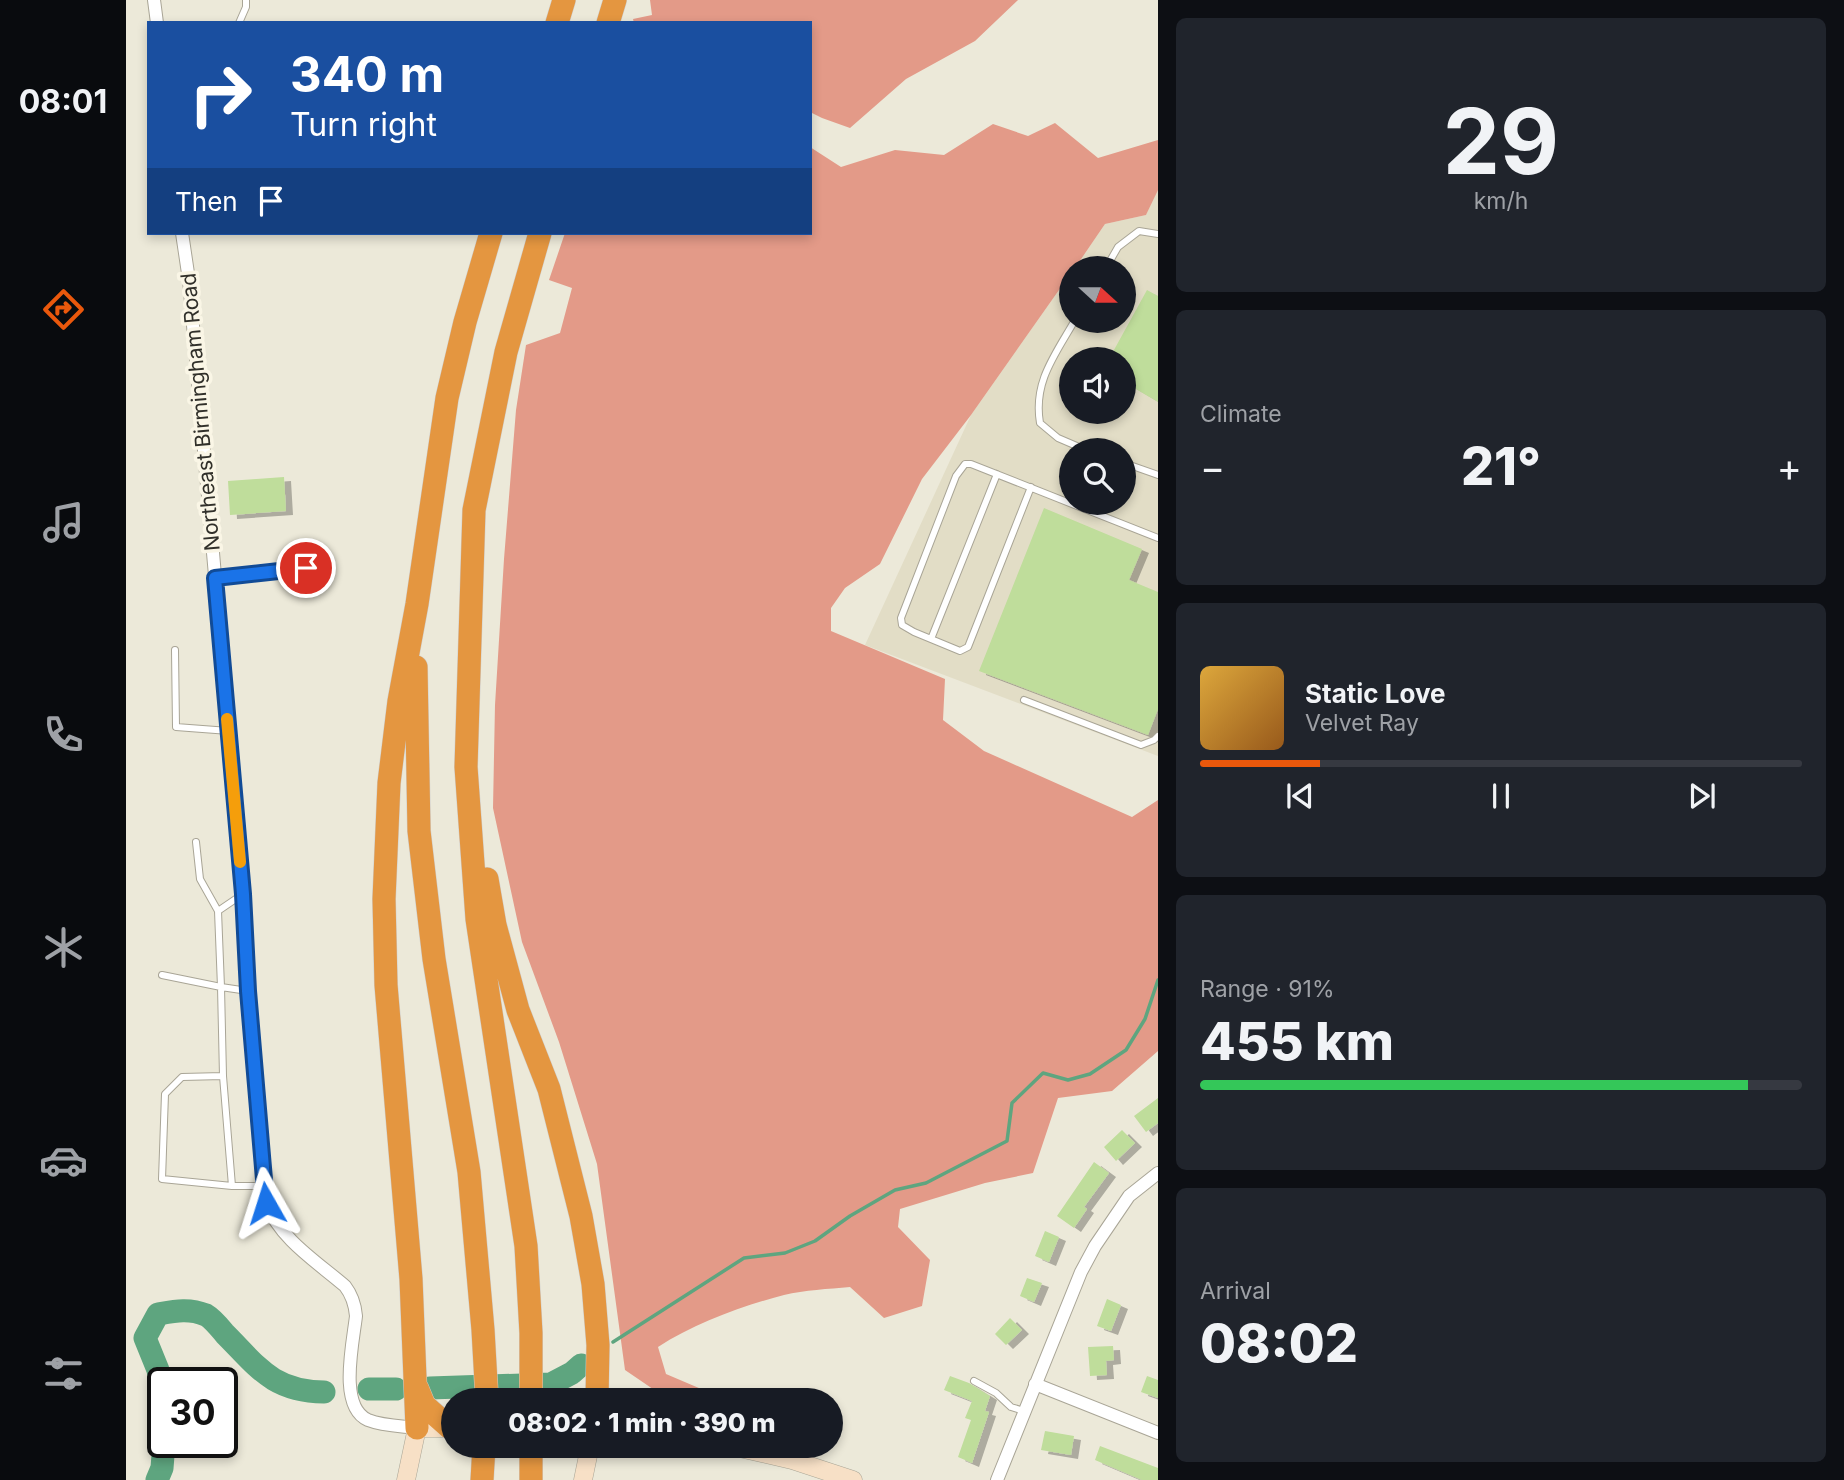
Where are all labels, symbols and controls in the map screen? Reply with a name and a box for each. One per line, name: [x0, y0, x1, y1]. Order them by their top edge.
text: 340 m: [290, 45, 444, 104]
icon: right: [175, 49, 266, 140]
text: 08:01: [19, 82, 107, 121]
text: 29: [1443, 86, 1559, 196]
text: Turn right: [290, 105, 437, 144]
icon: arrive: [252, 182, 290, 220]
text: Then: [175, 186, 238, 217]
text: km/h: [1474, 187, 1528, 215]
north arrow: [1059, 256, 1136, 332]
map controls: [1059, 256, 1136, 515]
street label: Northeast Birmingham Road: [175, 272, 225, 552]
icon: directions: [39, 285, 88, 334]
button: sound: [1059, 347, 1136, 424]
text: Climate: [1200, 400, 1282, 428]
text: 21°: [1461, 435, 1541, 498]
button: search: [1059, 438, 1136, 515]
text: −: [1200, 444, 1225, 490]
text: +: [1777, 444, 1802, 490]
icon: music: [39, 498, 88, 547]
pin: [276, 538, 336, 598]
icon: arrive: [287, 549, 325, 587]
text: Static Love: [1305, 678, 1446, 709]
text: Velvet Ray: [1305, 709, 1419, 737]
icon: phone: [39, 710, 88, 759]
icon: previous: [1281, 777, 1319, 815]
icon: pause: [1482, 777, 1520, 815]
icon: next: [1683, 777, 1721, 815]
icon: climate: [39, 923, 88, 972]
text: Range · 91%: [1200, 975, 1334, 1003]
text: 455 km: [1200, 1010, 1394, 1073]
icon: car: [39, 1136, 88, 1185]
position arrow: [229, 1166, 303, 1240]
text: Arrival: [1200, 1277, 1271, 1305]
text: 08:02: [1200, 1312, 1358, 1375]
icon: filters: [39, 1349, 88, 1398]
speed limit sign: 30: [147, 1367, 238, 1458]
text: 08:02 · 1 min · 390 m: [508, 1407, 776, 1438]

